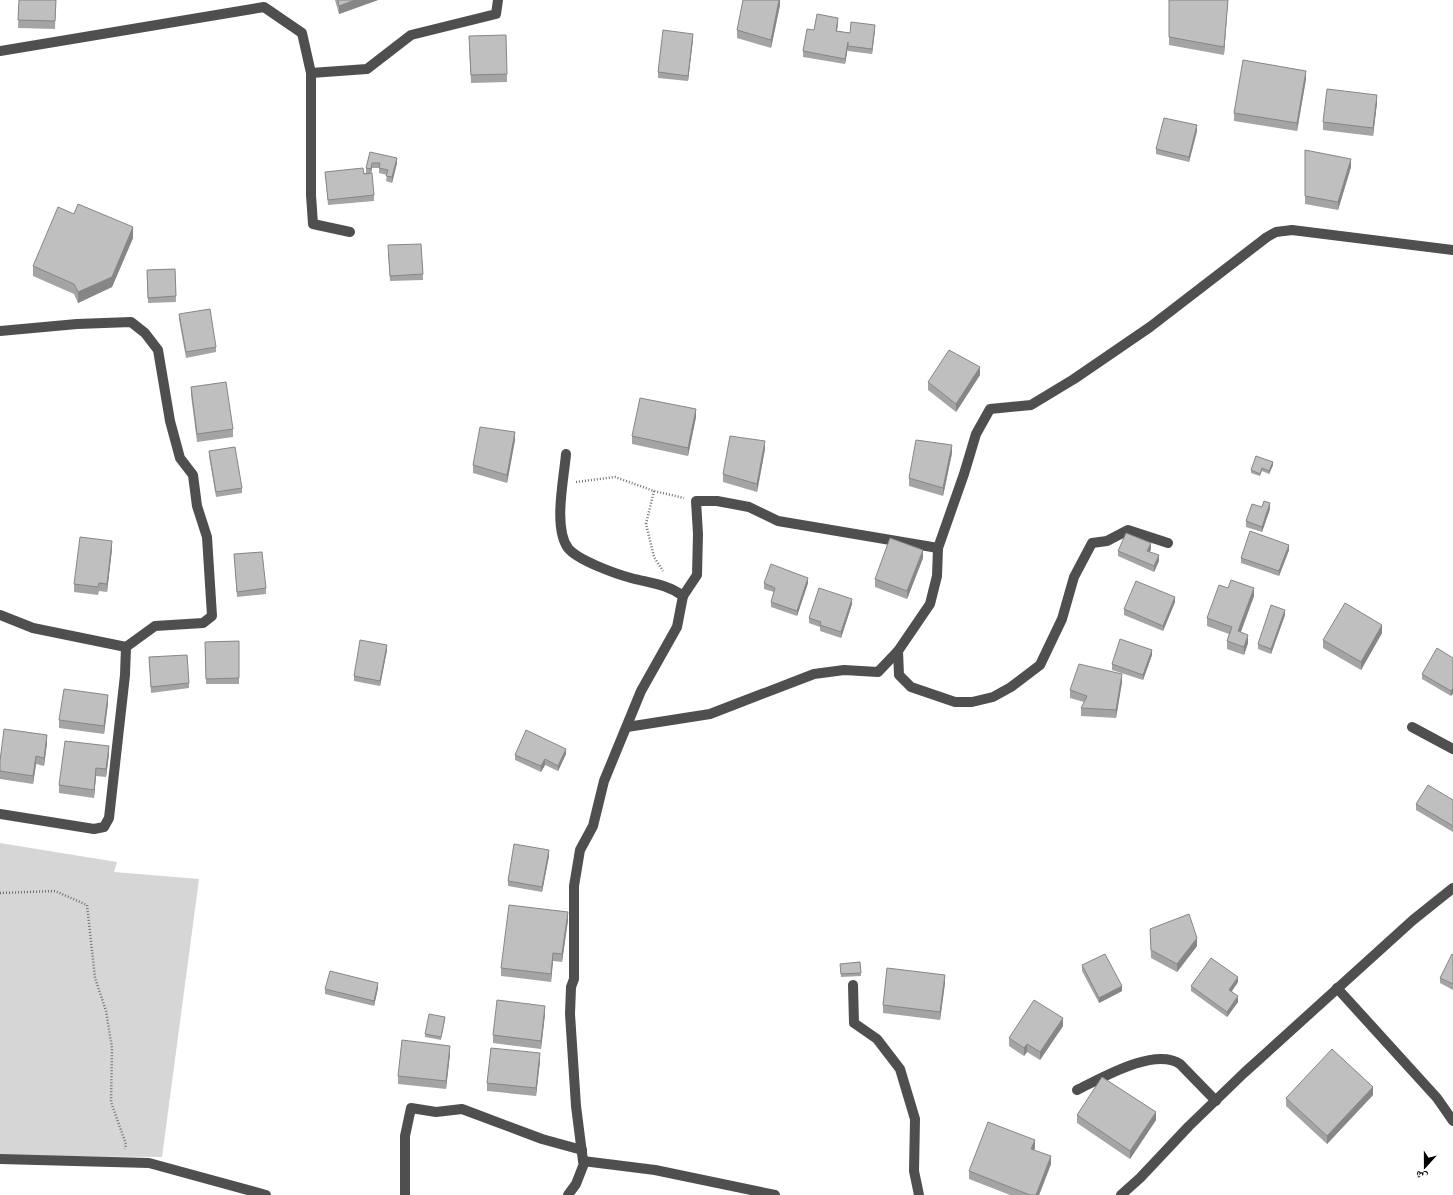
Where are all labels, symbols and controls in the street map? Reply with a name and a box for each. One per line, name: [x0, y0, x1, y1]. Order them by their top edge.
north arrow: [1405, 1147, 1445, 1187]
text: ش: [1413, 1167, 1430, 1185]

